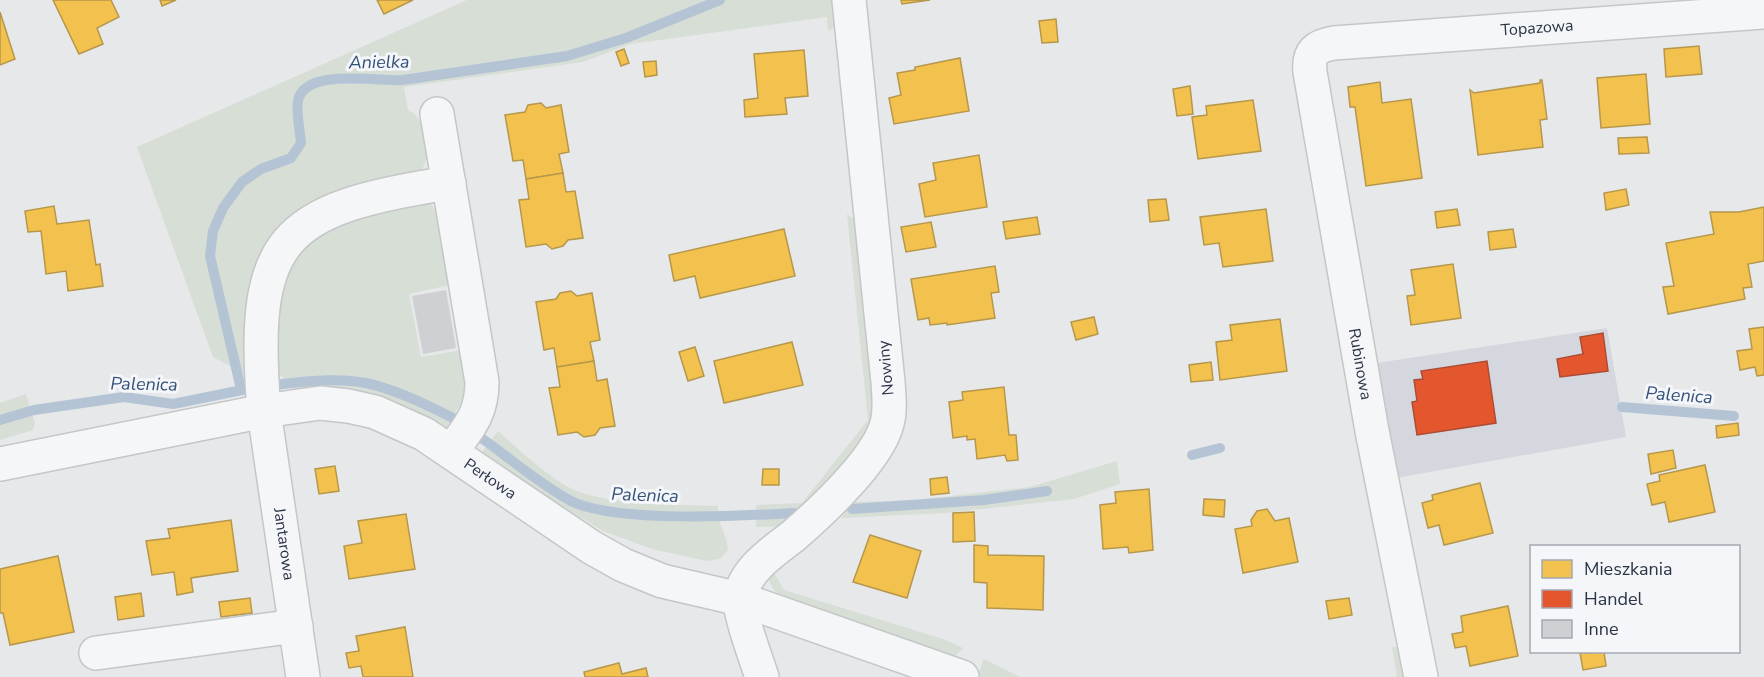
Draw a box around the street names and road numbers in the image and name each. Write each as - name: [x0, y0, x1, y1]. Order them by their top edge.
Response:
- street label: Topazowa: [1500, 14, 1574, 42]
- street label: Rubinowa: [1343, 326, 1377, 402]
- street label: Nowiny: [873, 339, 899, 396]
- street label: Perłowa: [459, 453, 521, 505]
- street label: Jantarowa: [268, 505, 300, 582]

